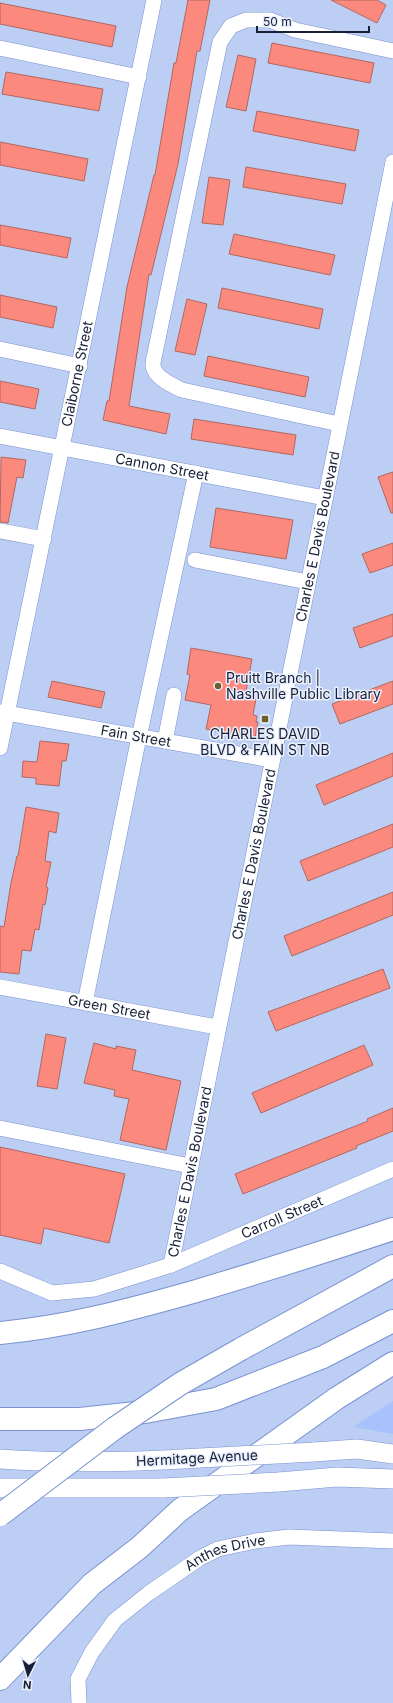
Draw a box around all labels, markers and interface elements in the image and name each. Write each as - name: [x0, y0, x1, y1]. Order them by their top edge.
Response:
- scale bar: [257, 8, 369, 34]
- text: 50 m: [263, 14, 292, 29]
- street label: Claiborne Street: [57, 319, 96, 428]
- street label: Cannon Street: [114, 449, 211, 484]
- street label: Charles E Davis Boulevard: [292, 450, 343, 623]
- place label: Pruitt Branch | Nashville Public Library: [226, 669, 381, 702]
- marker: Pruitt Branch | Nashville Public Library: [213, 681, 223, 691]
- marker: CHARLES DAVID BLVD & FAIN ST NB: [260, 714, 270, 724]
- street label: Fain Street: [100, 721, 173, 750]
- place label: CHARLES DAVID BLVD & FAIN ST NB: [200, 725, 330, 758]
- street label: Charles E Davis Boulevard: [228, 767, 279, 941]
- street label: Green Street: [67, 991, 152, 1023]
- street label: Charles E Davis Boulevard: [164, 1085, 215, 1259]
- street label: Carroll Street: [238, 1191, 325, 1242]
- street label: Hermitage Avenue: [136, 1446, 258, 1469]
- street label: Anthes Drive: [181, 1531, 266, 1574]
- north arrow: [8, 1655, 48, 1695]
- text: N: [22, 1678, 32, 1692]

